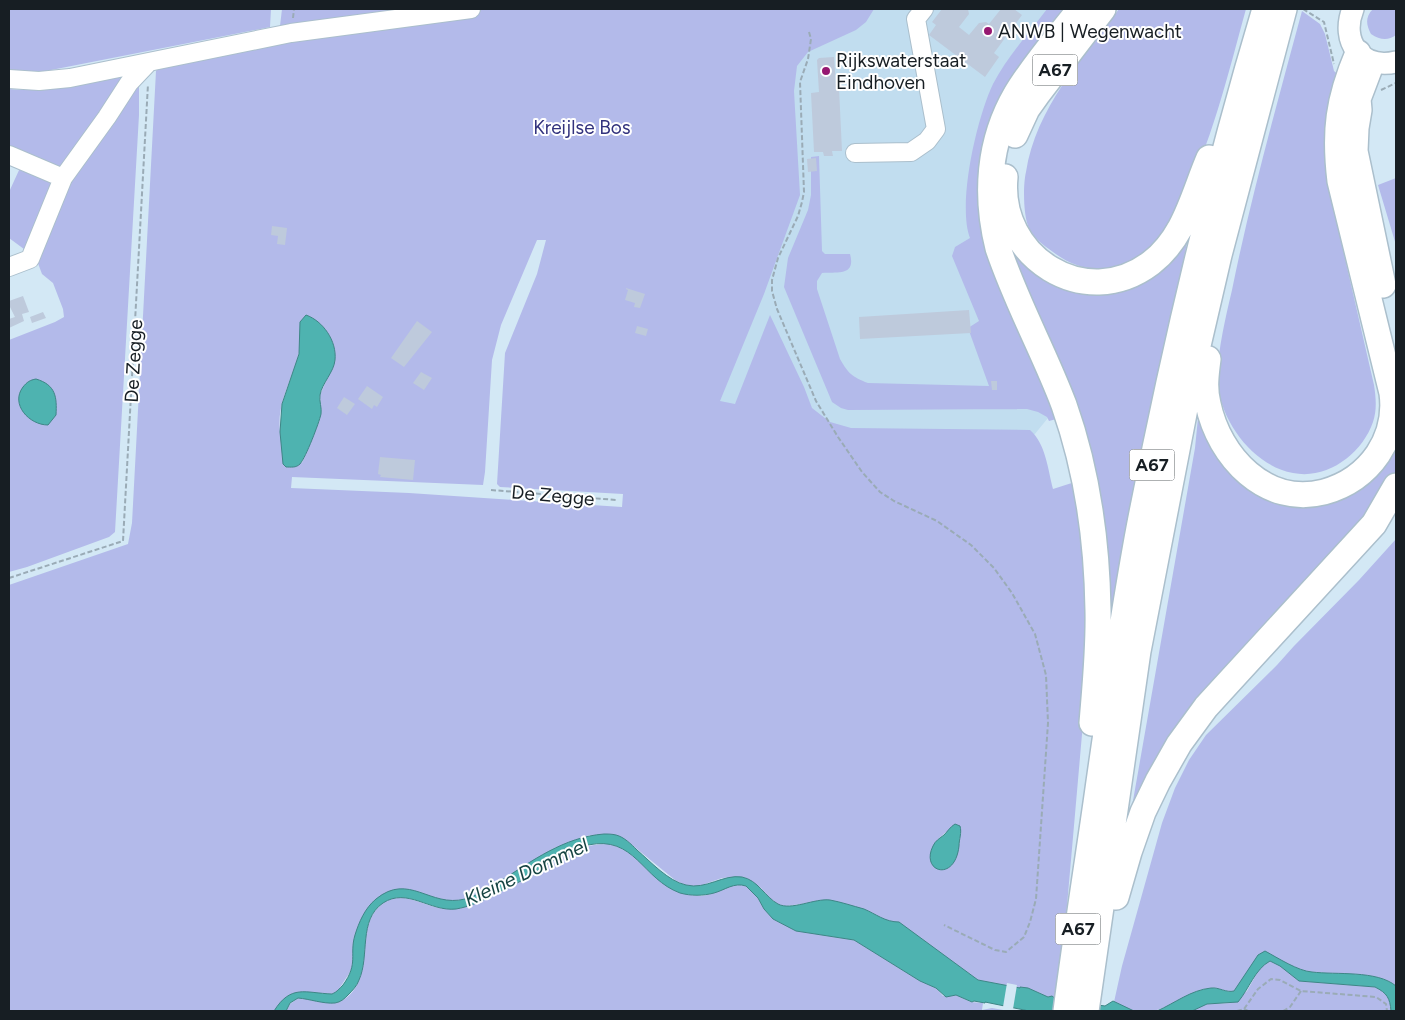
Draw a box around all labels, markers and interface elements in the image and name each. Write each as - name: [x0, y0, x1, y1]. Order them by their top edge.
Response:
- place label: ANWB | Wegenwacht: [998, 20, 1182, 43]
- marker: ANWB | Wegenwacht: [982, 25, 994, 37]
- place label: Rijkswaterstaat Eindhoven: [836, 49, 966, 94]
- road number: A67: [1032, 54, 1078, 86]
- marker: Rijkswaterstaat Eindhoven: [820, 65, 832, 77]
- park label: Kreijlse Bos: [533, 116, 631, 139]
- street label: De Zegge: [120, 319, 147, 403]
- road number: A67: [1130, 450, 1174, 480]
- street label: De Zegge: [510, 480, 595, 511]
- water label: Kleine Dommel: [460, 833, 592, 911]
- road number: A67: [1056, 914, 1100, 944]

